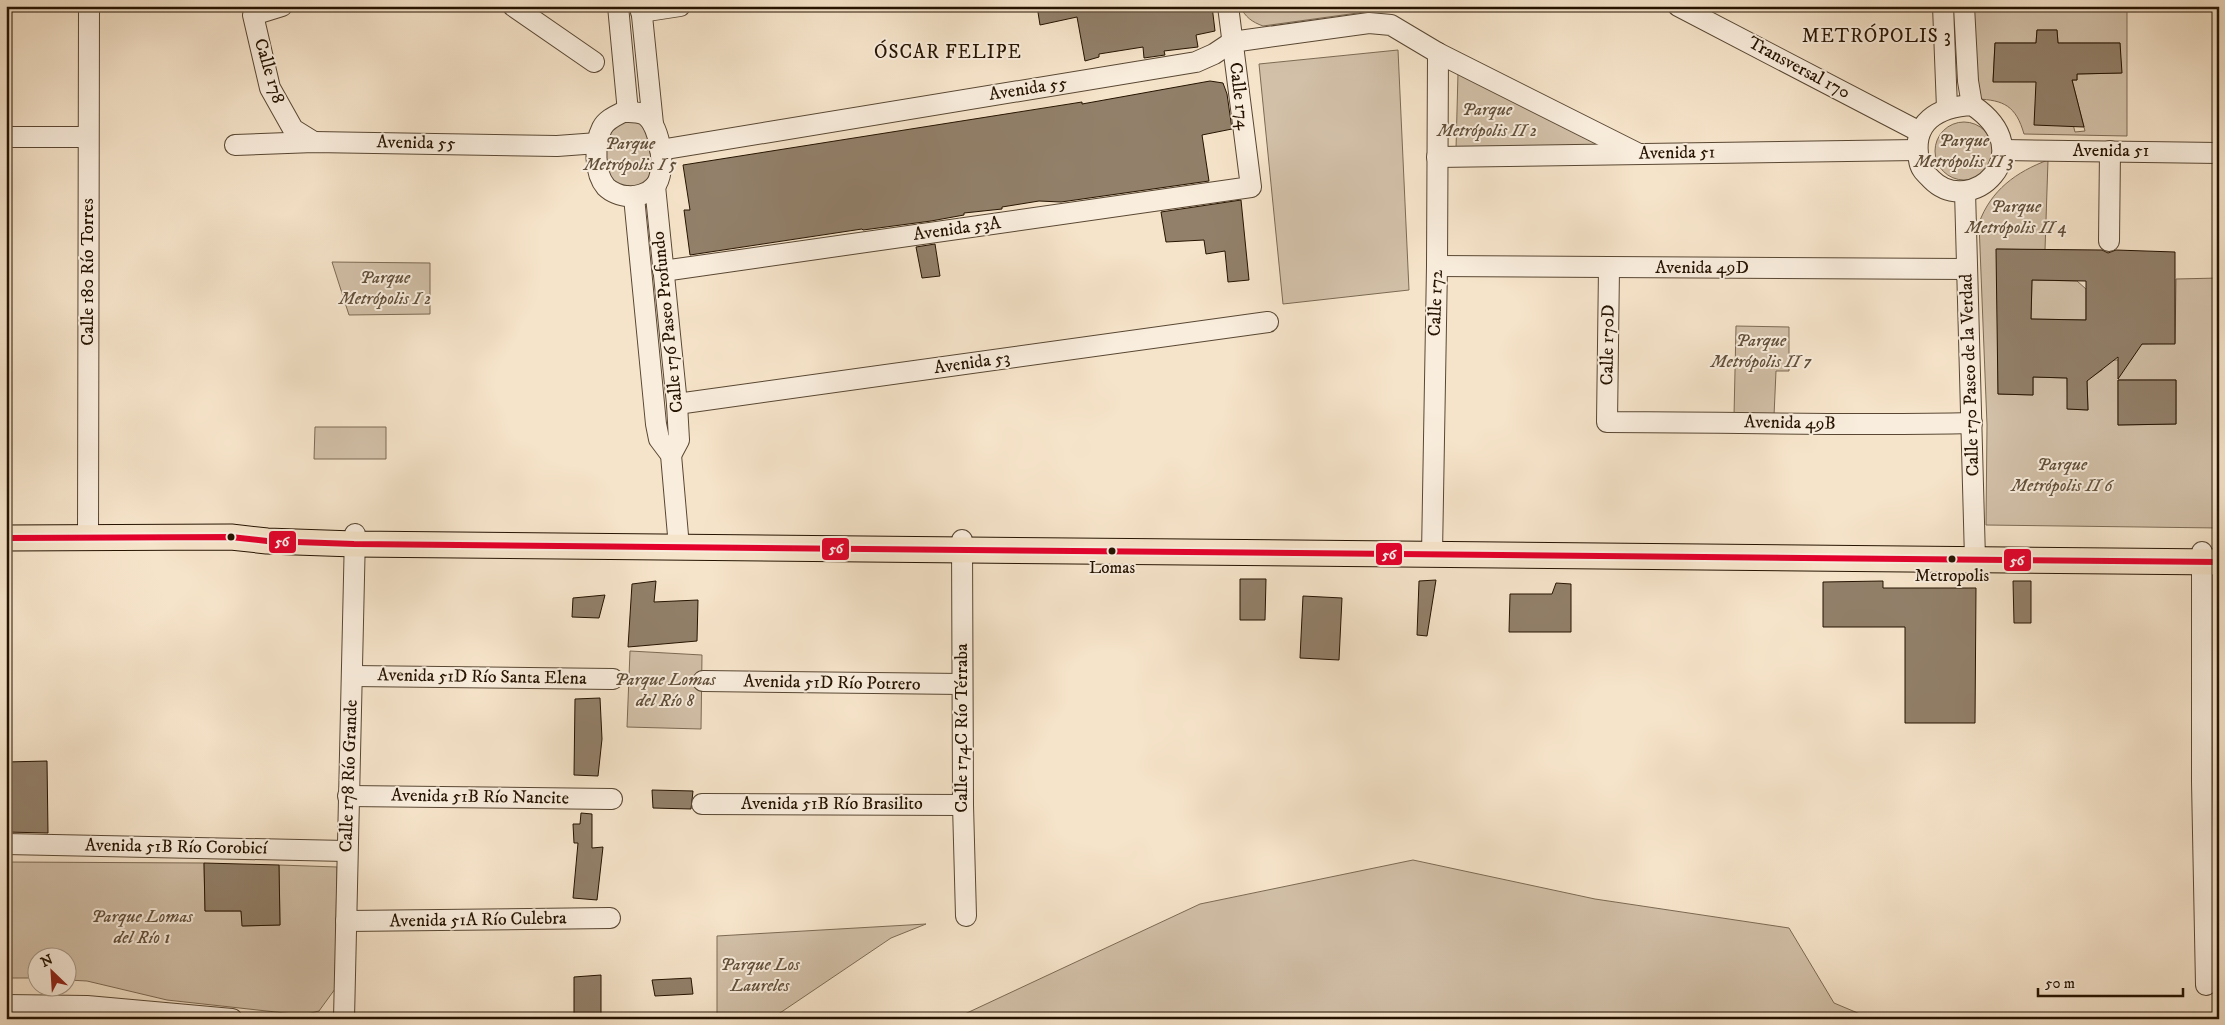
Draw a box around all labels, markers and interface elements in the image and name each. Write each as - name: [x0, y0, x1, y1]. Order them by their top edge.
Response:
- district label: METRÓPOLIS 3: [1802, 23, 1952, 48]
- street label: Transversal 170: [1744, 32, 1854, 104]
- street label: Calle 178: [249, 36, 289, 106]
- district label: ÓSCAR FELIPE: [874, 39, 1022, 64]
- street label: Calle 174: [1224, 61, 1254, 132]
- street label: Avenida 55: [987, 72, 1069, 106]
- park label: Parque Metrópolis II 2: [1435, 99, 1537, 142]
- park label: Parque Metrópolis II 3: [1912, 130, 2014, 173]
- street label: Avenida 55: [376, 131, 456, 155]
- park label: Parque Metrópolis I 5: [582, 133, 677, 176]
- street label: Avenida 51: [2073, 140, 2149, 162]
- street label: Avenida 51: [1639, 141, 1715, 165]
- park label: Parque Metrópolis II 4: [1963, 196, 2067, 239]
- street label: Calle 180 Río Torres: [77, 198, 99, 346]
- street label: Avenida 53A: [912, 212, 1003, 246]
- street label: Calle 176 Paseo Profundo: [647, 230, 688, 414]
- street label: Avenida 49D: [1655, 257, 1749, 279]
- park label: Parque Metrópolis I 2: [337, 267, 431, 310]
- street label: Calle 172: [1424, 269, 1448, 337]
- street label: Calle 170 Paseo de la Verdad: [1955, 273, 1985, 477]
- street label: Calle 170D: [1596, 304, 1620, 386]
- park label: Parque Metrópolis II 7: [1709, 330, 1812, 373]
- street label: Avenida 53: [933, 347, 1011, 379]
- street label: Avenida 49B: [1744, 411, 1836, 435]
- park label: Parque Metrópolis II 6: [2009, 454, 2114, 497]
- line badge: 56: [268, 530, 297, 554]
- unlabelled marker: [226, 532, 236, 542]
- text: 56: [274, 533, 290, 551]
- line badge: 56: [821, 537, 850, 561]
- text: 56: [828, 540, 844, 558]
- line badge: 56: [1375, 542, 1403, 566]
- marker: Lomas: [1107, 546, 1117, 556]
- text: 56: [1381, 546, 1397, 564]
- line badge: 56: [2003, 548, 2032, 572]
- text: 56: [2009, 552, 2025, 570]
- marker: Metropolis: [1947, 554, 1957, 564]
- place label: Lomas: [1089, 557, 1135, 579]
- place label: Metropolis: [1915, 565, 1989, 587]
- street label: Calle 174C Río Térraba: [951, 643, 973, 813]
- street label: Avenida 51D Río Santa Elena: [377, 664, 587, 690]
- park label: Parque Lomas del Río 8: [614, 669, 716, 712]
- street label: Avenida 51D Río Potrero: [743, 670, 921, 696]
- street label: Calle 178 Río Grande: [335, 699, 363, 853]
- street label: Avenida 51B Río Nancite: [391, 784, 569, 810]
- street label: Avenida 51B Río Brasilito: [741, 793, 923, 815]
- street label: Avenida 51B Río Corobicí: [85, 834, 269, 860]
- park label: Parque Lomas del Río 1: [91, 906, 193, 949]
- street label: Avenida 51A Río Culebra: [389, 907, 567, 933]
- north arrow: [28, 948, 78, 998]
- text: N: [38, 950, 56, 972]
- park label: Parque Los Laureles: [720, 954, 800, 997]
- scale bar: [2038, 965, 2182, 997]
- text: 50 m: [2045, 974, 2075, 993]

